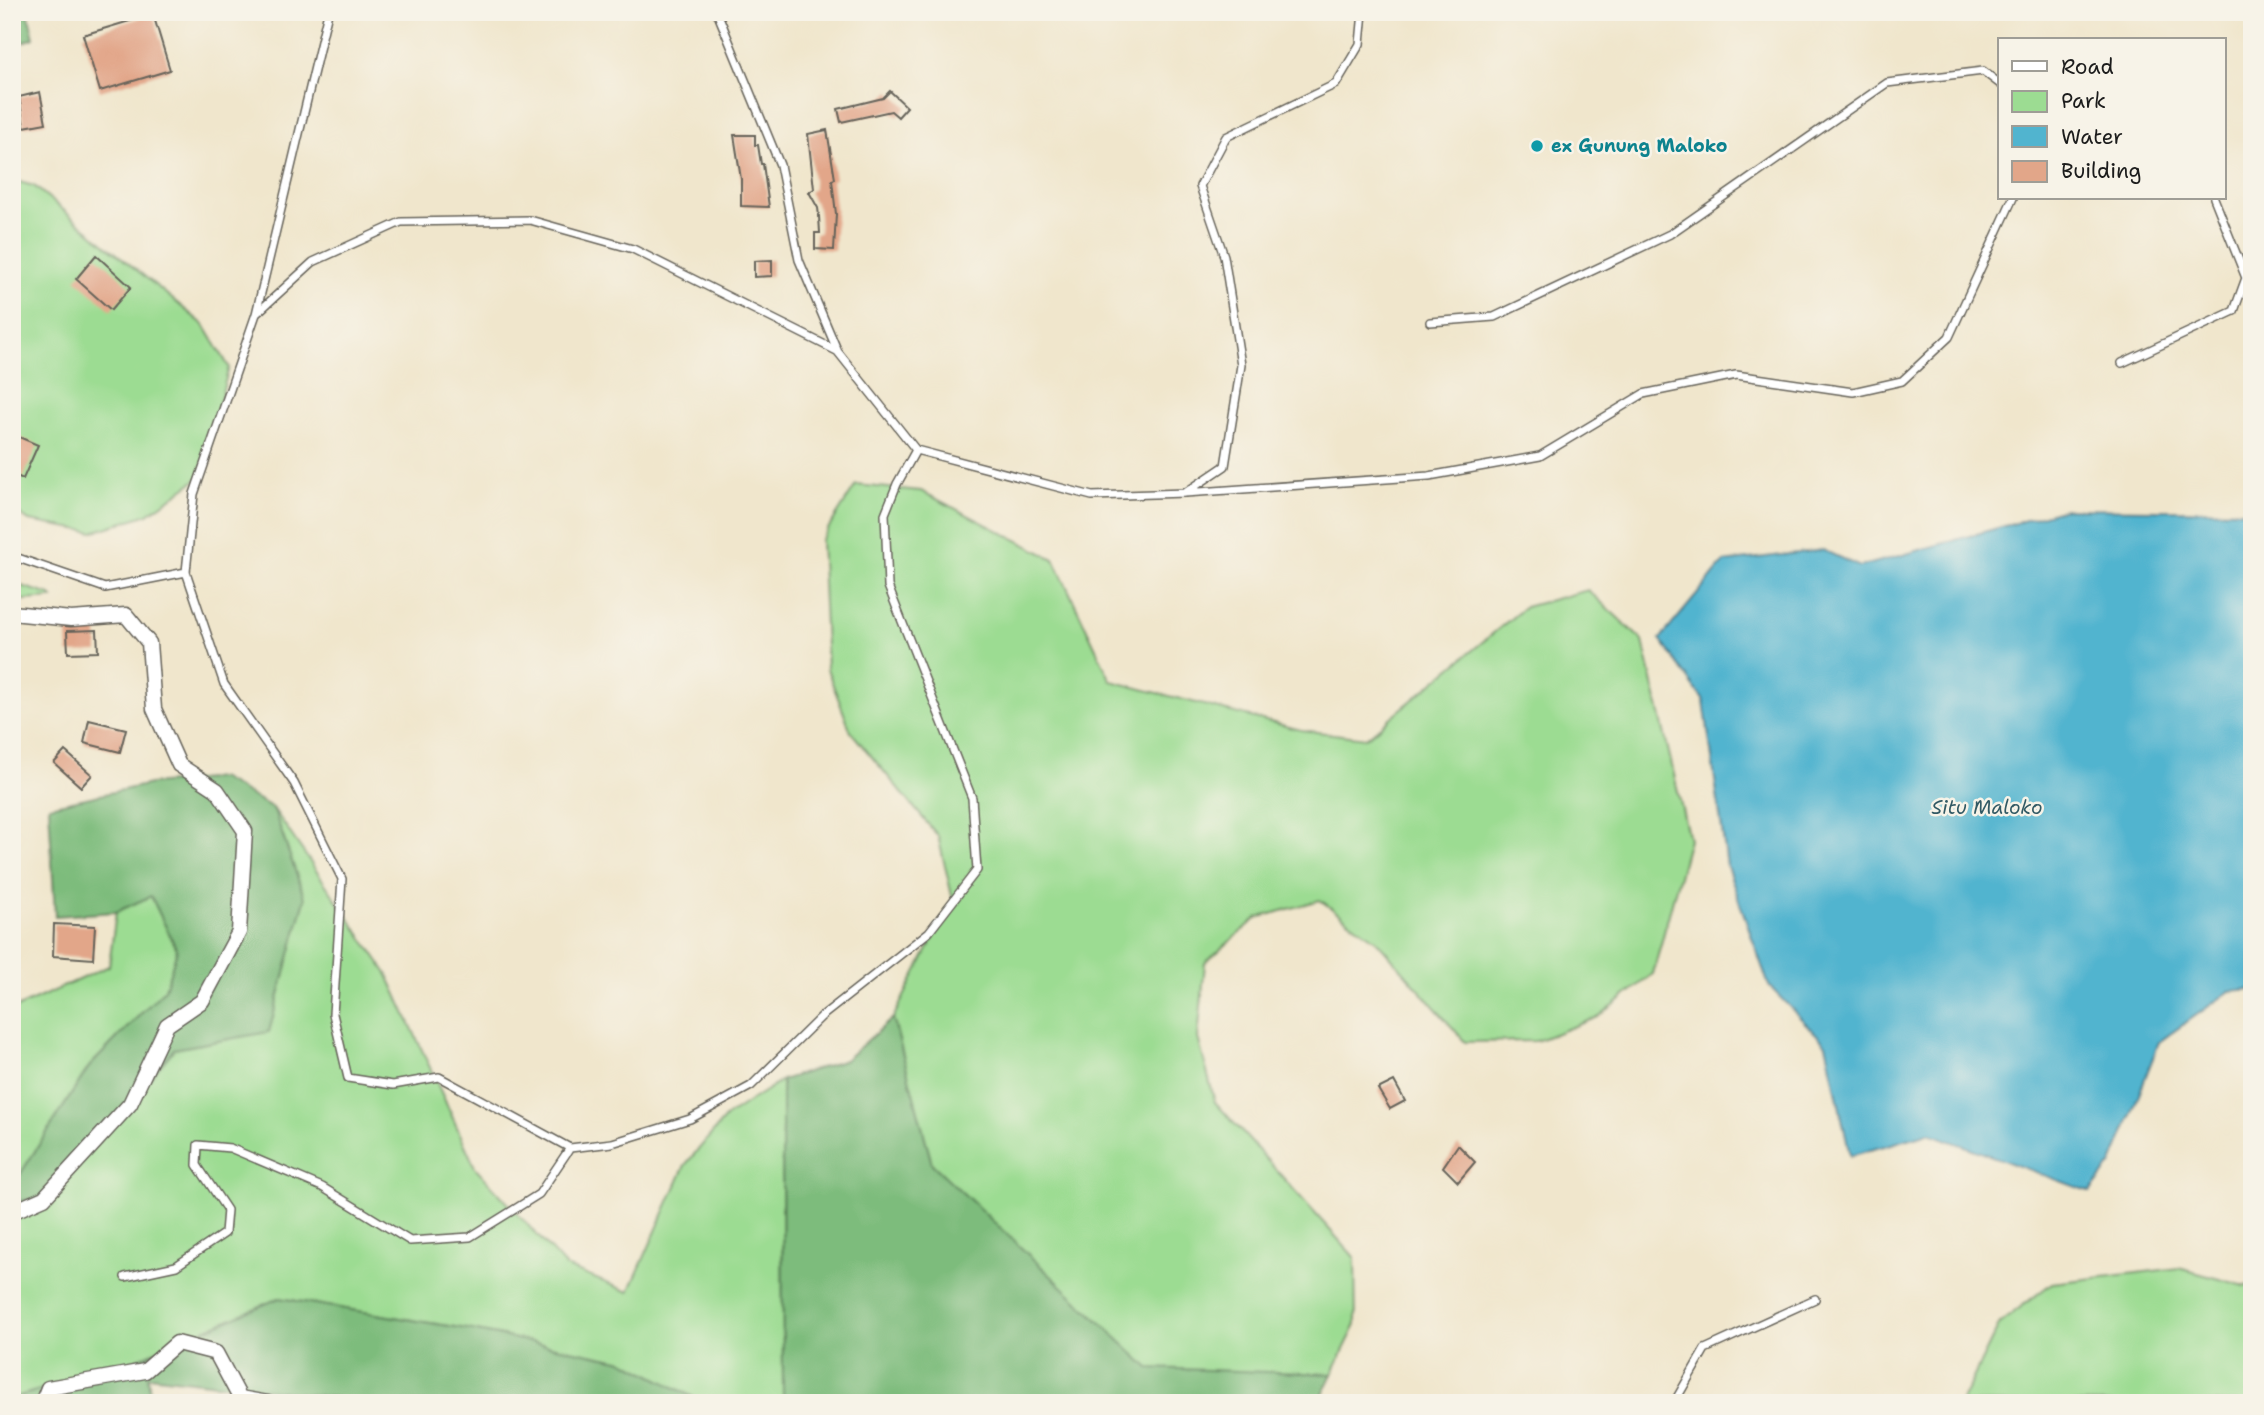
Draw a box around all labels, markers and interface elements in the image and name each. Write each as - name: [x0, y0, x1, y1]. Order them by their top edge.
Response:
- legend: [1998, 38, 2226, 200]
- text: Road: [2061, 53, 2114, 81]
- text: Park: [2061, 87, 2106, 115]
- text: Water: [2061, 123, 2123, 151]
- place label: ex Gunung Maloko: [1551, 134, 1728, 158]
- marker: ex Gunung Maloko: [1529, 138, 1545, 154]
- text: Building: [2061, 157, 2141, 185]
- water label: Situ Maloko: [1931, 795, 2043, 820]

